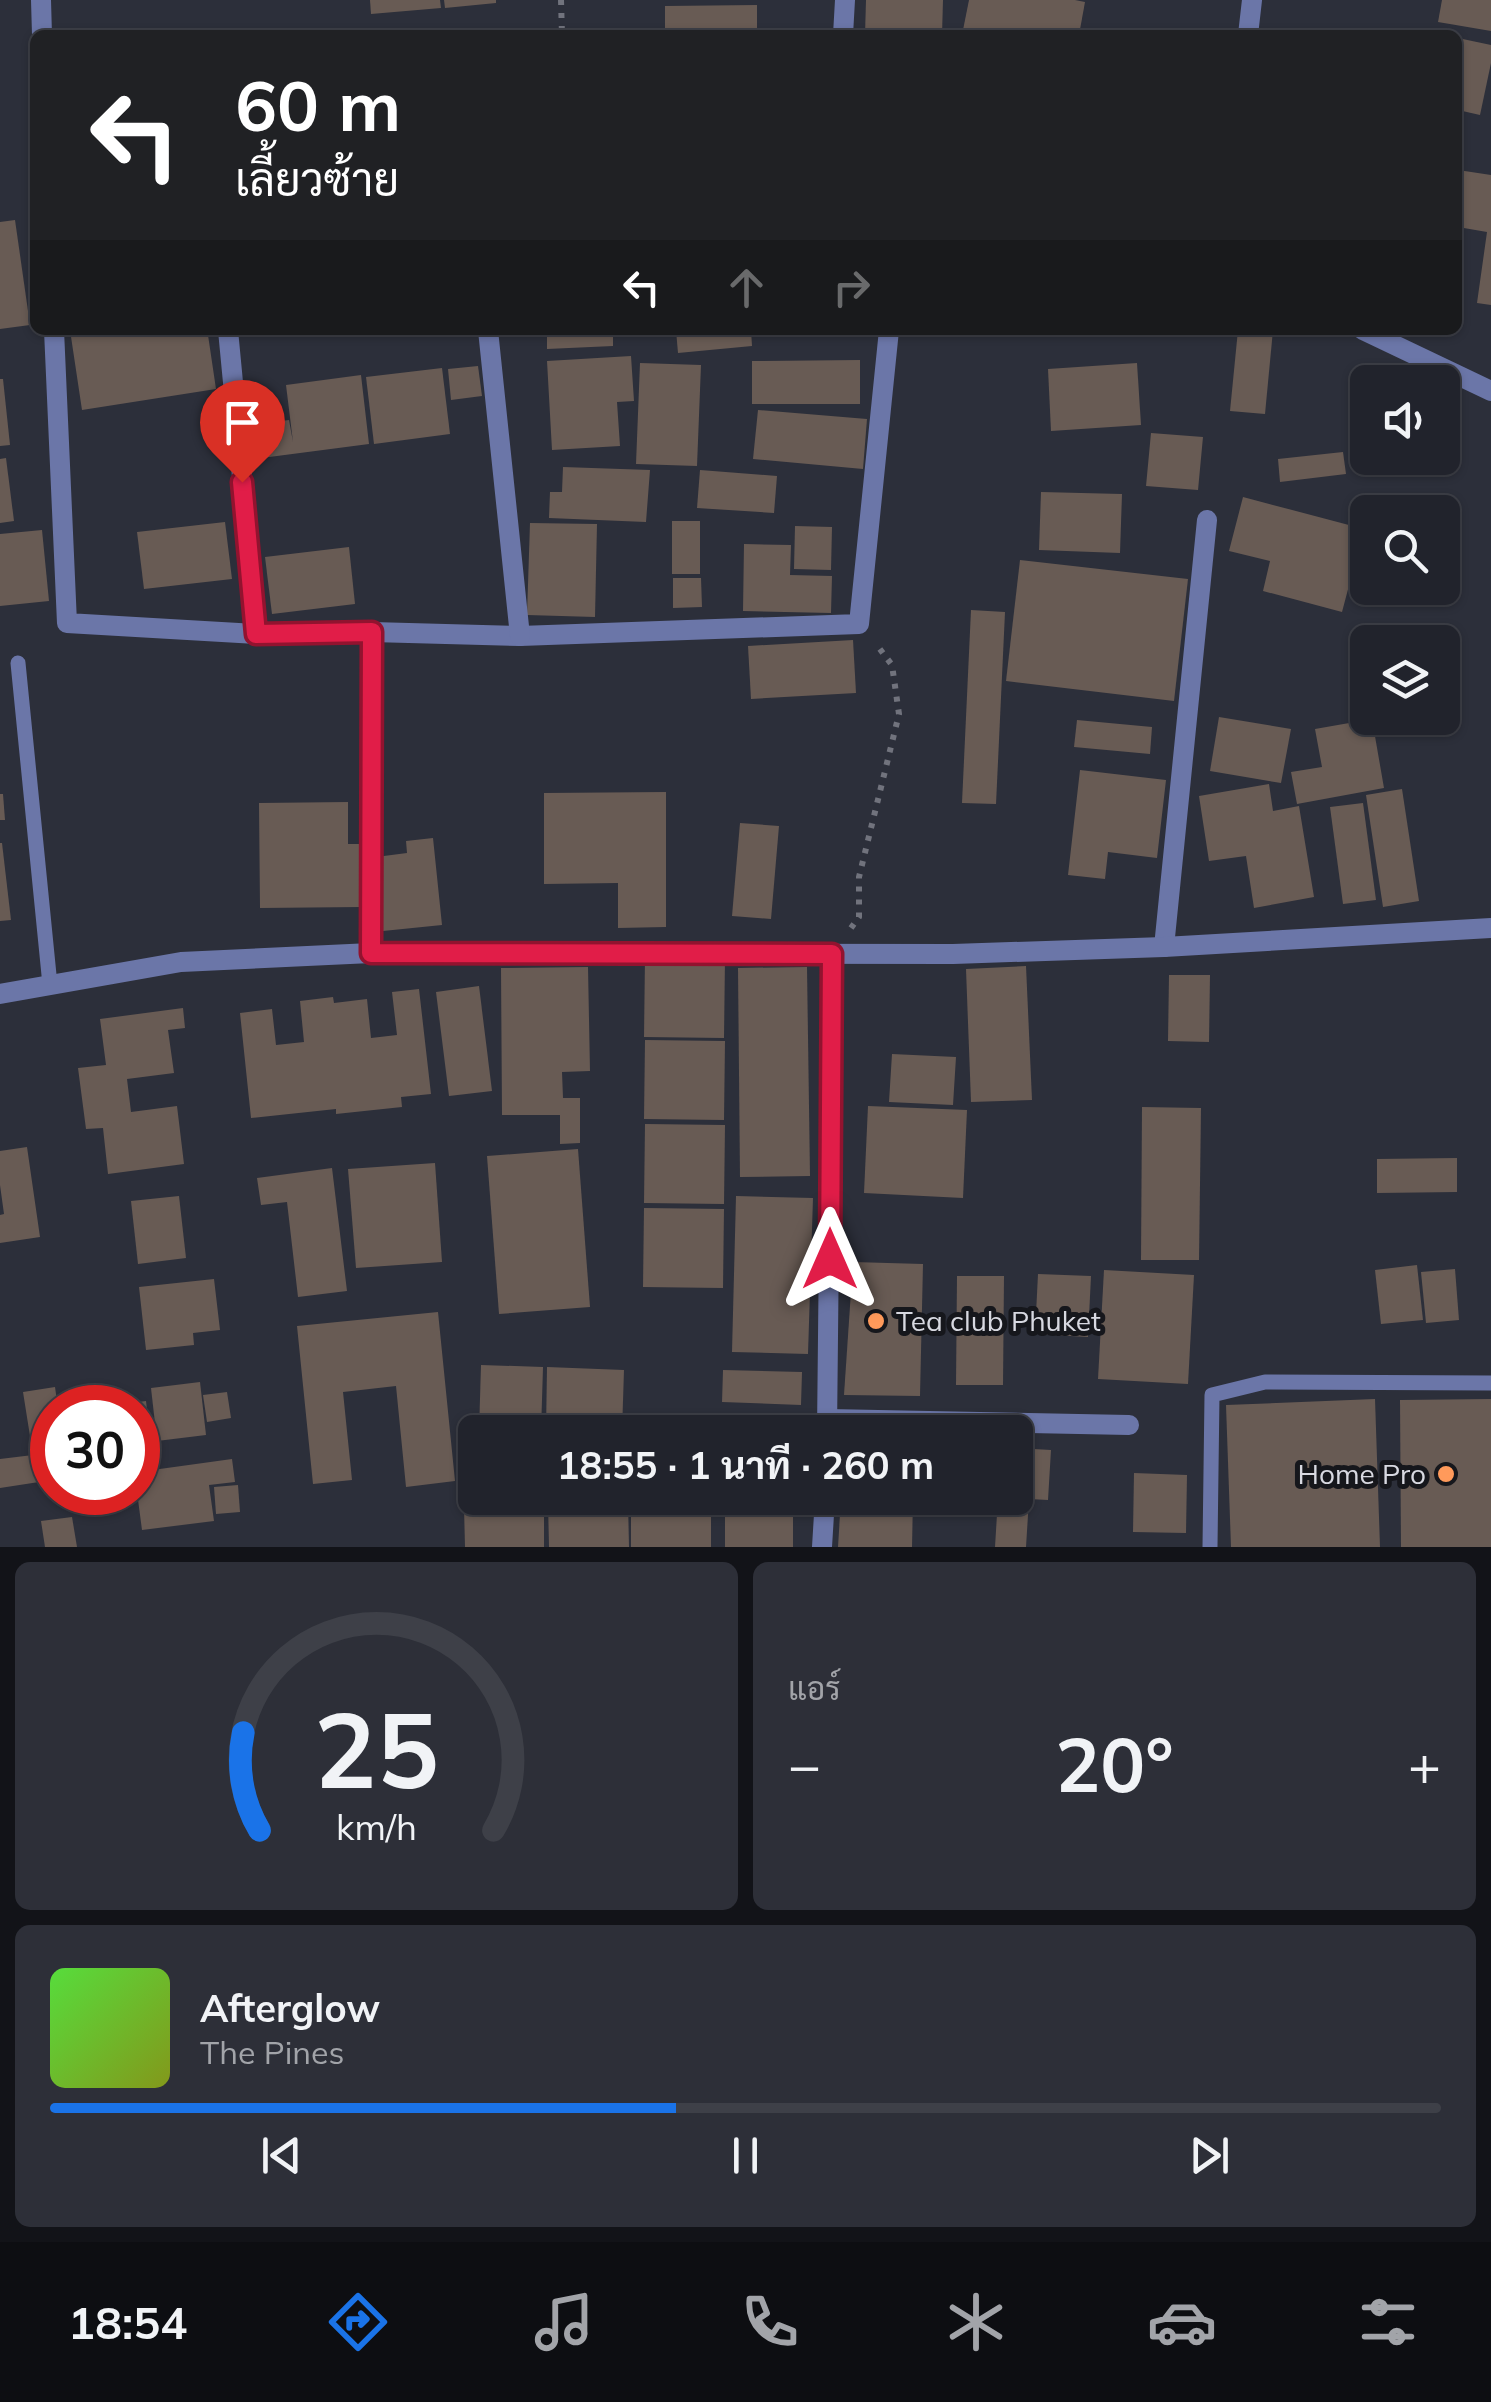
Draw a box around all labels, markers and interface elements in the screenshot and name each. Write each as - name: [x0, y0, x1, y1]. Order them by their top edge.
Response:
- text: 60 m: [235, 61, 401, 149]
- icon: left: [70, 70, 200, 200]
- text: เลี้ยวซ้าย: [235, 151, 399, 207]
- icon: left: [614, 260, 669, 315]
- icon: ahead: [719, 260, 774, 315]
- icon: right: [824, 260, 879, 315]
- map controls: [1350, 365, 1460, 735]
- button: sound: [1350, 365, 1460, 475]
- pin: [200, 380, 285, 483]
- icon: arrive: [215, 395, 270, 450]
- button: search: [1350, 495, 1460, 605]
- button: layers: [1350, 625, 1460, 735]
- position arrow: [778, 1207, 882, 1311]
- place label: Tea club Phuket: [896, 1303, 1101, 1338]
- marker: Tea club Phuket: [865, 1310, 887, 1332]
- speed limit sign: 30: [30, 1385, 160, 1515]
- text: 18:55 · 1 นาที · 260 m: [557, 1441, 934, 1489]
- place label: Home Pro: [1298, 1456, 1426, 1491]
- marker: Home Pro: [1435, 1463, 1457, 1485]
- text: แอร์: [788, 1668, 841, 1708]
- text: 25: [314, 1683, 439, 1814]
- text: 20°: [1055, 1717, 1174, 1811]
- text: −: [788, 1730, 821, 1799]
- text: +: [1408, 1730, 1441, 1799]
- text: km/h: [336, 1804, 417, 1849]
- text: Afterglow: [200, 1984, 380, 2032]
- text: The Pines: [200, 2032, 344, 2072]
- icon: previous: [254, 2128, 309, 2183]
- icon: pause: [718, 2128, 773, 2183]
- icon: next: [1182, 2128, 1237, 2183]
- icon: directions: [323, 2287, 393, 2357]
- icon: music: [529, 2287, 599, 2357]
- icon: phone: [735, 2287, 805, 2357]
- icon: climate: [941, 2287, 1011, 2357]
- icon: car: [1147, 2287, 1217, 2357]
- icon: filters: [1353, 2287, 1423, 2357]
- text: 18:54: [68, 2294, 187, 2350]

